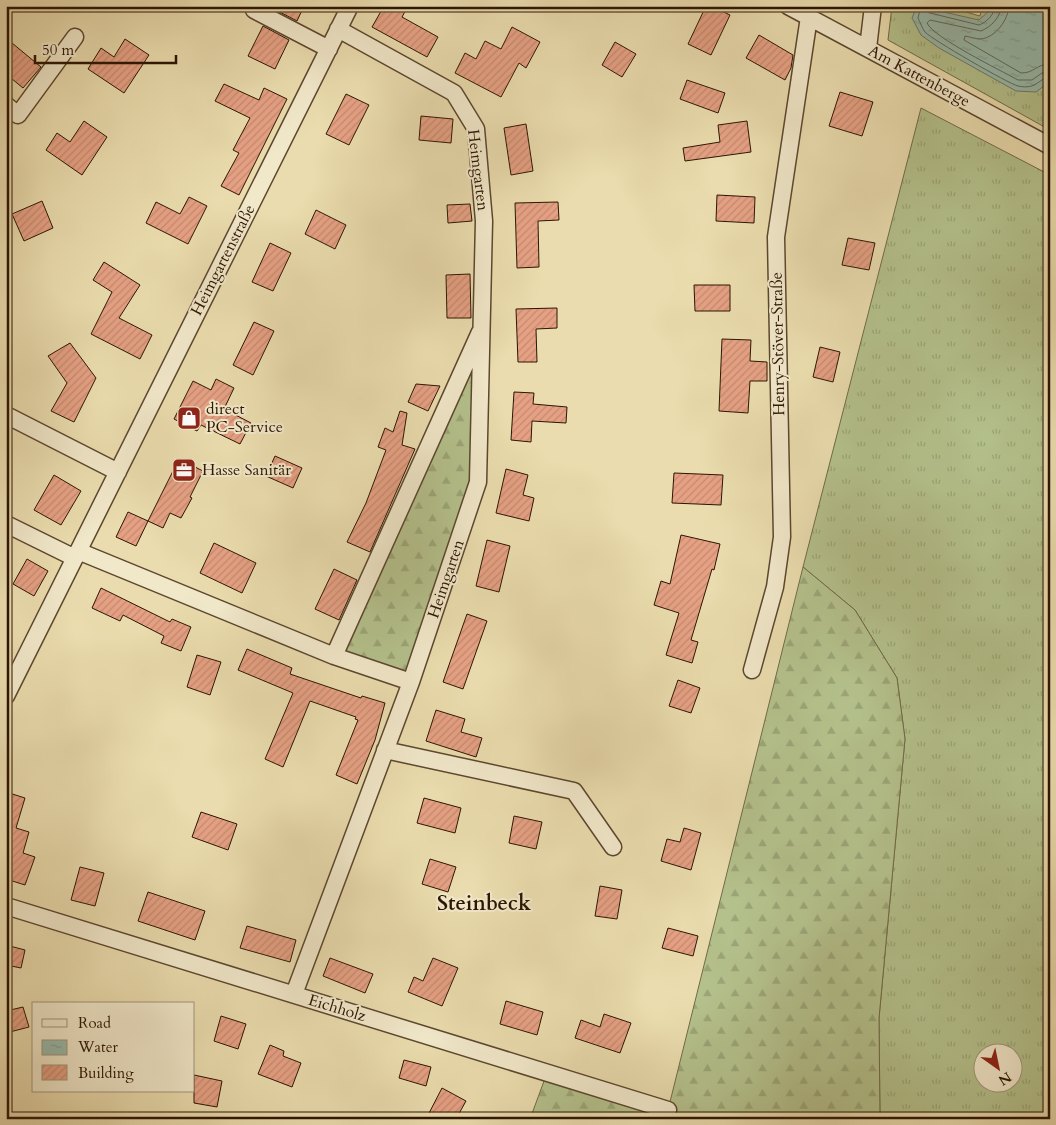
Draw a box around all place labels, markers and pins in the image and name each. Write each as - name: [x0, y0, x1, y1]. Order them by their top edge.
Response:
- place label: direct PC-Service: [206, 398, 283, 438]
- shop icon: direct PC-Service: [176, 405, 202, 431]
- office icon: Hasse Sanitär: [171, 457, 197, 483]
- place label: Hasse Sanitär: [202, 459, 291, 481]

